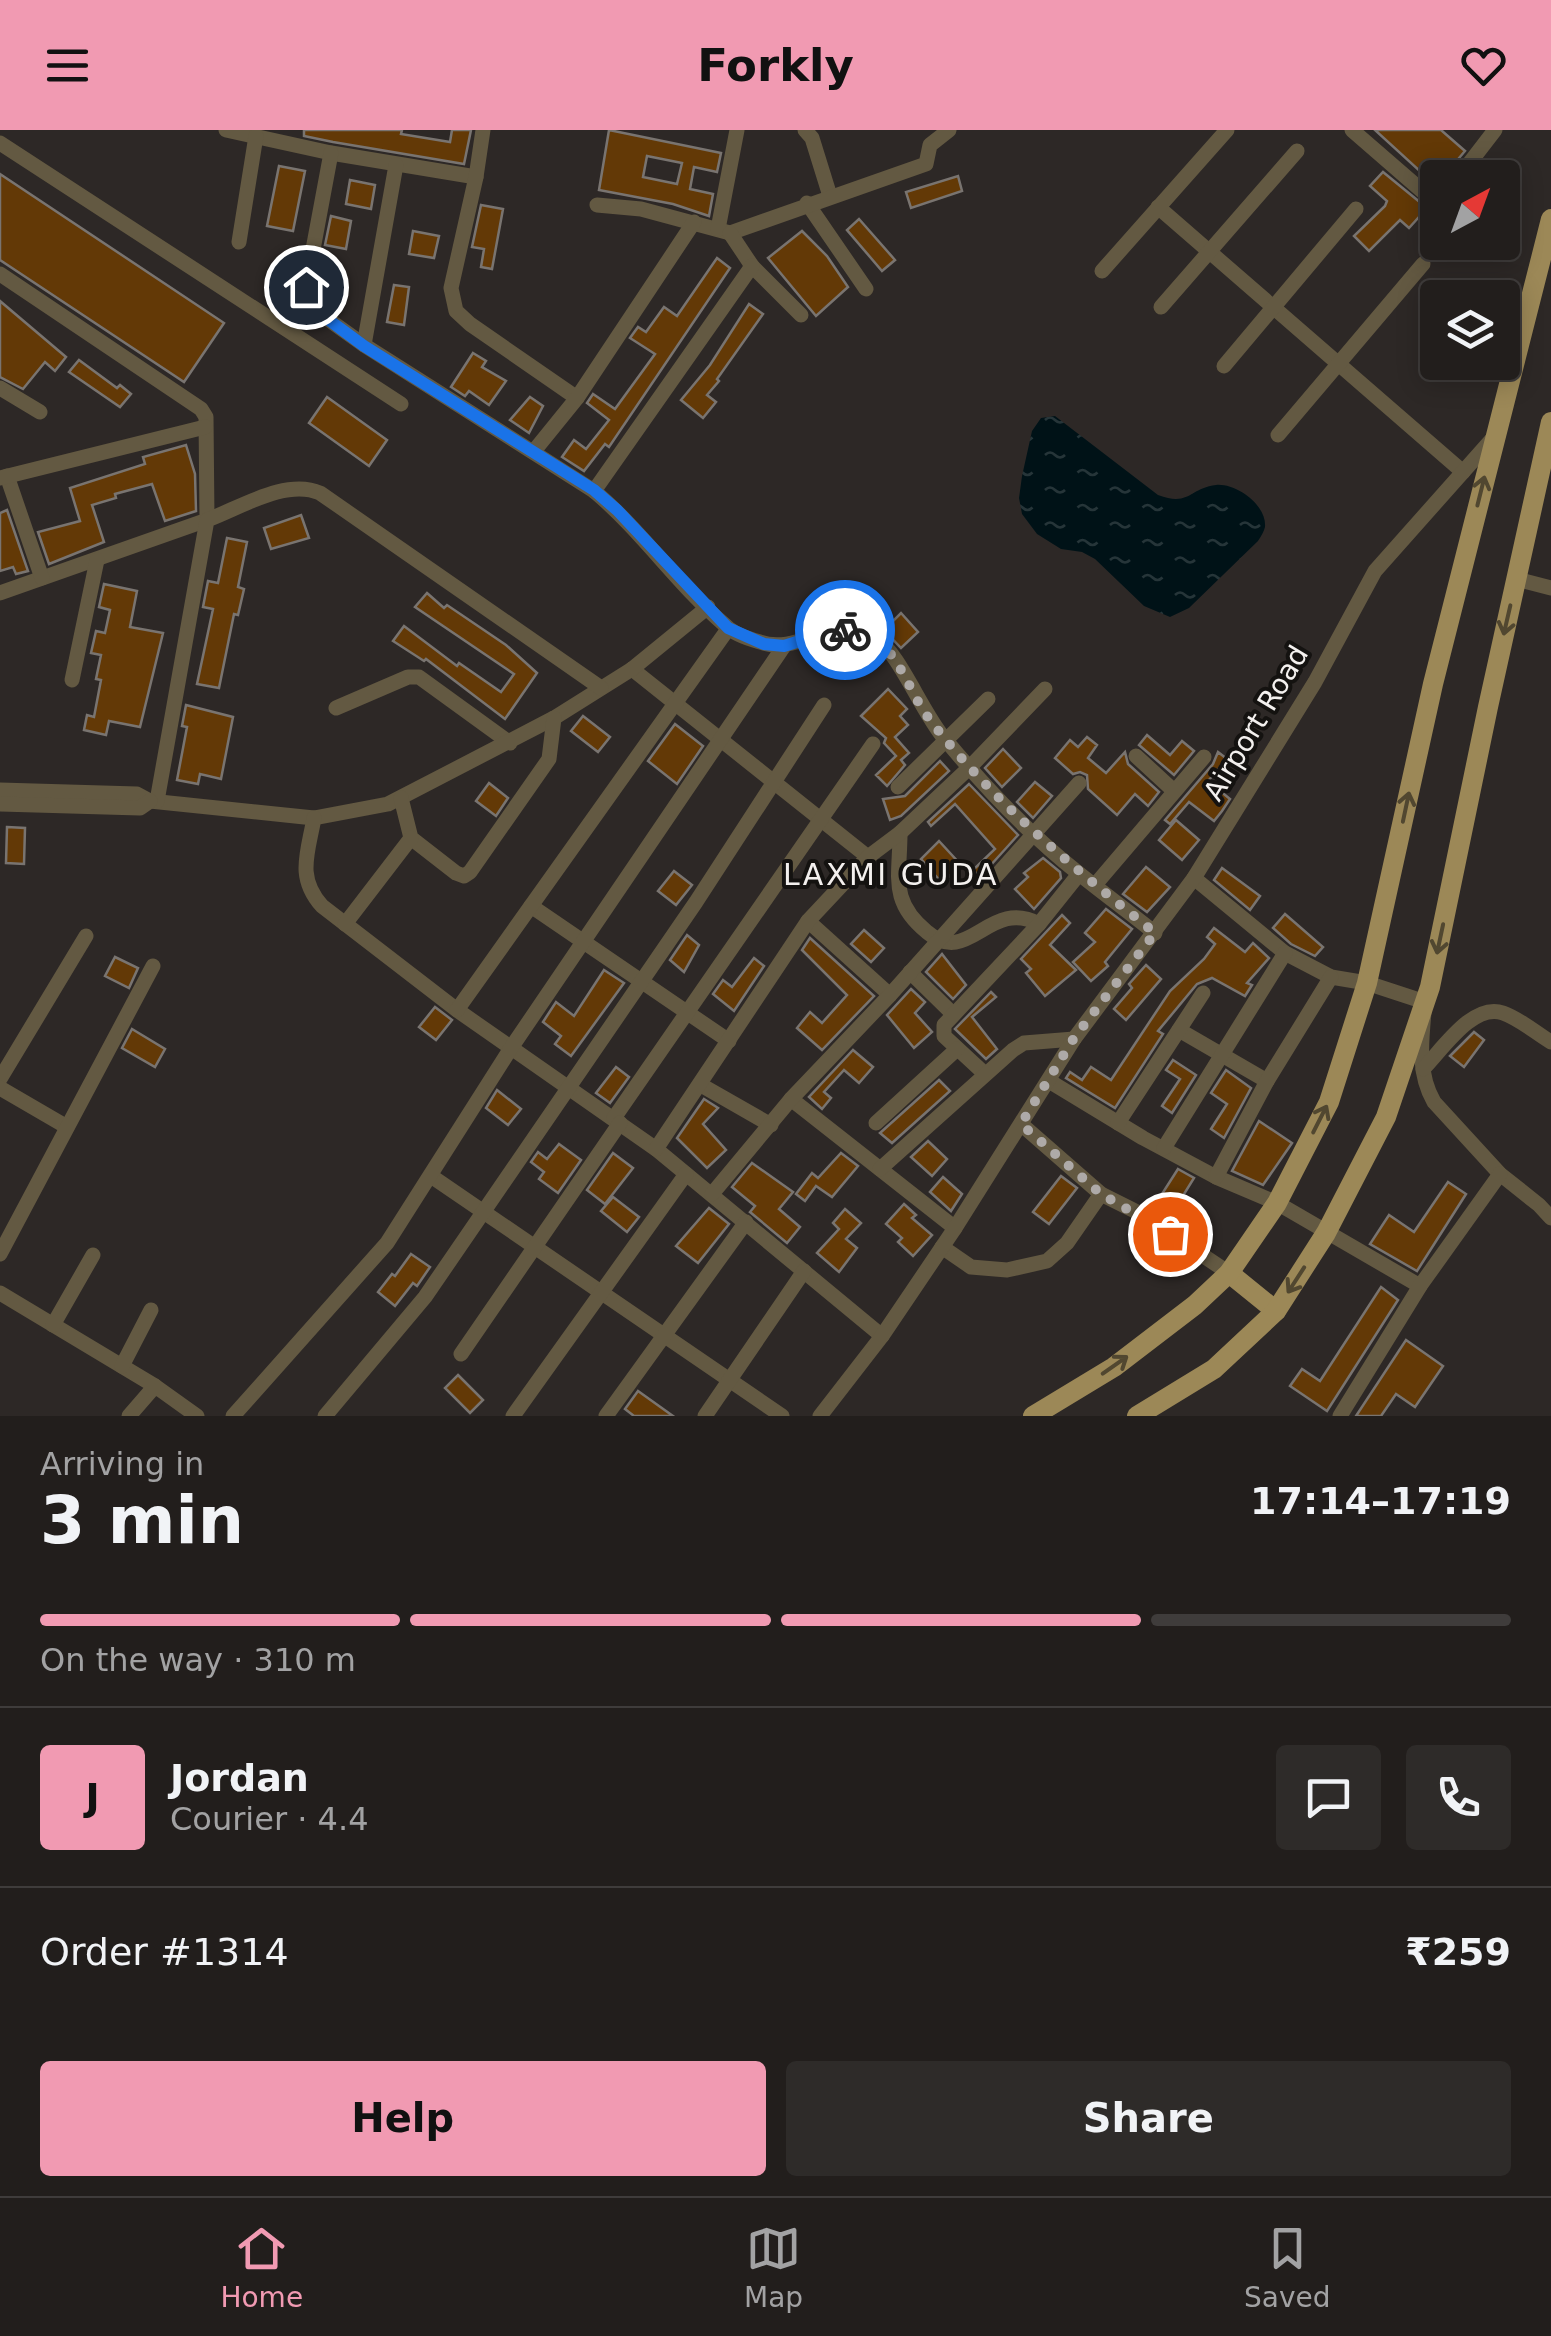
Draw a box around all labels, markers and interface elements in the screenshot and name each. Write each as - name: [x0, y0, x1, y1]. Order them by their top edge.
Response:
- icon: menu: [40, 38, 95, 93]
- icon: heart: [1456, 38, 1511, 93]
- text: Forkly: [697, 39, 854, 92]
- north arrow: [1420, 160, 1520, 260]
- map controls: [1420, 160, 1520, 380]
- pin: [264, 245, 349, 330]
- icon: home: [279, 260, 334, 315]
- button: layers: [1420, 280, 1520, 380]
- one-way arrow: [1473, 475, 1491, 507]
- courier: [795, 580, 895, 680]
- icon: bike: [818, 603, 873, 658]
- one-way arrow: [1497, 603, 1515, 635]
- street label: Airport Road: [1197, 639, 1315, 807]
- one-way arrow: [1398, 792, 1416, 824]
- district label: LAXMI GUDA: [783, 857, 999, 892]
- one-way arrow: [1430, 922, 1449, 954]
- one-way arrow: [1311, 1105, 1330, 1135]
- pin: [1128, 1192, 1213, 1277]
- icon: bag: [1143, 1207, 1198, 1262]
- one-way arrow: [1285, 1265, 1306, 1293]
- one-way arrow: [1101, 1355, 1129, 1376]
- text: Arriving in: [40, 1445, 204, 1483]
- text: 17:14–17:19: [1250, 1479, 1511, 1523]
- text: 3 min: [40, 1483, 244, 1558]
- text: On the way · 310 m: [40, 1641, 356, 1679]
- button: chat: [1276, 1745, 1381, 1850]
- button: phone: [1406, 1745, 1511, 1850]
- text: Jordan: [170, 1756, 309, 1800]
- text: J: [85, 1775, 100, 1819]
- text: Courier · 4.4: [170, 1800, 369, 1838]
- text: Order #1314: [40, 1930, 289, 1974]
- text: ₹259: [1405, 1930, 1511, 1974]
- button: Help: [40, 2061, 766, 2176]
- button: Share: [786, 2061, 1511, 2176]
- tab: Home: [220, 2221, 303, 2314]
- tab: Map: [744, 2221, 803, 2314]
- tab: Saved: [1244, 2221, 1331, 2314]

